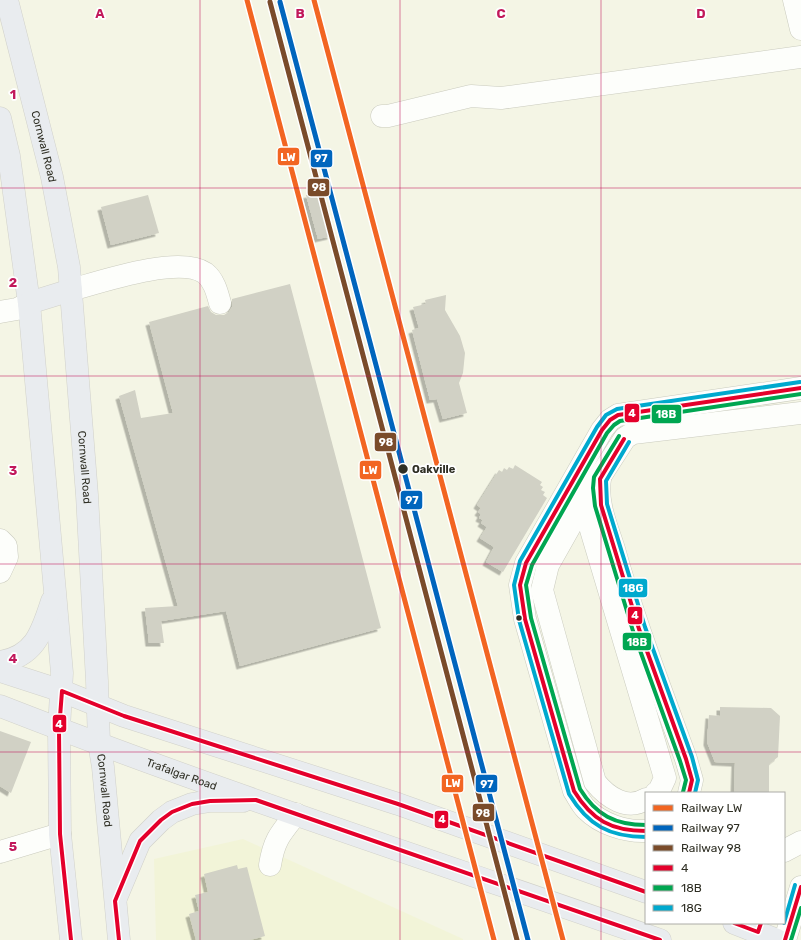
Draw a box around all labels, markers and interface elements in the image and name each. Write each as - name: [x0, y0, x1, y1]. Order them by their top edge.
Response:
- text: A: [95, 6, 105, 21]
- text: B: [295, 6, 305, 21]
- text: C: [496, 6, 506, 21]
- text: D: [696, 6, 706, 21]
- text: 1: [10, 87, 16, 102]
- street label: Cornwall Road: [29, 109, 59, 183]
- line badge: LW: [277, 147, 300, 166]
- line badge: 97: [310, 149, 333, 168]
- text: LW: [280, 151, 296, 164]
- text: 97: [314, 152, 328, 165]
- line badge: 98: [307, 178, 330, 197]
- text: 98: [312, 181, 326, 194]
- text: 2: [9, 275, 17, 290]
- line badge: 4: [624, 403, 640, 423]
- line badge: 18B: [651, 404, 682, 424]
- text: 4: [628, 407, 636, 420]
- text: 18B: [656, 408, 677, 421]
- street label: Cornwall Road: [75, 430, 94, 504]
- line badge: 98: [374, 432, 397, 452]
- text: 98: [379, 436, 393, 449]
- line badge: LW: [359, 460, 382, 480]
- marker: Oakville: [396, 462, 410, 476]
- text: 3: [9, 463, 18, 478]
- place label: Oakville: [412, 463, 456, 476]
- text: LW: [362, 464, 378, 477]
- line badge: 97: [400, 490, 423, 510]
- text: 97: [405, 494, 419, 507]
- line badge: 18G: [618, 578, 648, 598]
- text: 18G: [623, 582, 643, 595]
- line badge: 4: [627, 606, 643, 625]
- text: 4: [631, 609, 639, 622]
- unlabelled marker: [514, 613, 524, 623]
- line badge: 18B: [622, 632, 652, 651]
- text: 18B: [627, 636, 648, 649]
- text: 4: [9, 651, 18, 666]
- line badge: 4: [52, 714, 67, 733]
- text: 4: [55, 718, 63, 731]
- street label: Cornwall Road: [94, 753, 115, 827]
- street label: Trafalgar Road: [145, 755, 219, 793]
- line badge: LW: [441, 774, 464, 793]
- line badge: 97: [475, 774, 498, 793]
- text: LW: [445, 777, 461, 790]
- text: 97: [480, 778, 494, 791]
- legend: [645, 792, 785, 924]
- text: Railway LW: [681, 801, 743, 815]
- line badge: 98: [472, 803, 495, 822]
- text: 98: [476, 807, 490, 820]
- line badge: 4: [434, 810, 449, 829]
- text: 4: [438, 813, 446, 826]
- text: Railway 97: [681, 821, 740, 835]
- text: 5: [9, 839, 17, 854]
- text: Railway 98: [681, 841, 741, 855]
- text: 4: [681, 861, 689, 875]
- text: 18B: [681, 881, 702, 895]
- text: 18G: [681, 901, 702, 915]

